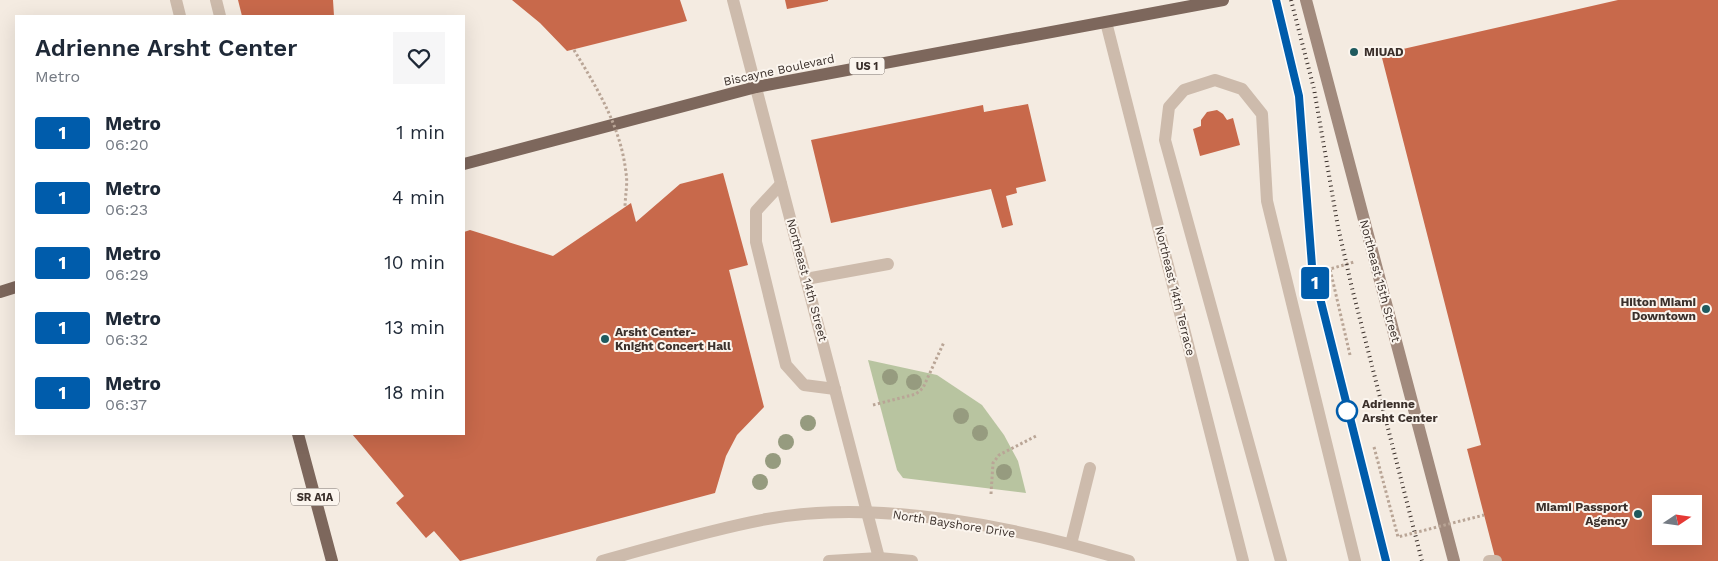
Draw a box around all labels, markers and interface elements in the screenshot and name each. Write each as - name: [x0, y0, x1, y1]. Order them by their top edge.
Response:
- button: heart: [393, 32, 445, 84]
- text: Adrienne Arsht Center: [35, 34, 297, 62]
- place label: MIUAD: [1364, 45, 1404, 59]
- marker: MIUAD: [1348, 46, 1360, 58]
- street label: Biscayne Boulevard: [722, 51, 836, 89]
- road number: US 1: [850, 58, 884, 74]
- text: Metro: [35, 67, 80, 86]
- text: Metro: [105, 112, 161, 135]
- text: 1 min: [396, 121, 445, 144]
- text: 1: [59, 122, 66, 143]
- text: 06:20: [105, 135, 149, 154]
- text: Metro: [105, 177, 161, 200]
- text: 4 min: [392, 186, 445, 209]
- text: 1: [59, 187, 66, 208]
- text: 06:23: [105, 200, 148, 219]
- street label: Northeast 14th Street: [784, 217, 830, 343]
- street label: Northeast 15th Street: [1357, 218, 1403, 344]
- street label: Northeast 14th Terrace: [1152, 225, 1198, 357]
- text: Metro: [105, 242, 161, 265]
- text: 10 min: [384, 251, 445, 274]
- text: 1: [59, 252, 66, 273]
- text: 06:29: [105, 265, 149, 284]
- line badge: 1: [1299, 267, 1331, 299]
- text: 1: [1311, 272, 1319, 293]
- place label: Hilton Miami Downtown: [1620, 295, 1696, 323]
- marker: Hilton Miami Downtown: [1700, 303, 1712, 315]
- text: Metro: [105, 307, 161, 330]
- text: 13 min: [385, 316, 445, 339]
- text: 1: [59, 317, 66, 338]
- place label: Arsht Center- Knight Concert Hall: [615, 325, 731, 353]
- text: 06:32: [105, 330, 148, 349]
- marker: Arsht Center- Knight Concert Hall: [599, 333, 611, 345]
- text: Metro: [105, 372, 161, 395]
- text: 18 min: [384, 381, 445, 404]
- text: 1: [59, 382, 66, 403]
- text: 06:37: [105, 395, 147, 414]
- place label: Adrienne Arsht Center: [1362, 397, 1438, 425]
- marker: Adrienne Arsht Center: [1336, 400, 1358, 422]
- road number: SR A1A: [291, 488, 339, 506]
- north arrow: [1652, 495, 1702, 545]
- map controls: [1652, 495, 1702, 545]
- place label: Miami Passport Agency: [1536, 500, 1629, 528]
- street label: North Bayshore Drive: [892, 507, 1016, 541]
- marker: Miami Passport Agency: [1632, 508, 1644, 520]

